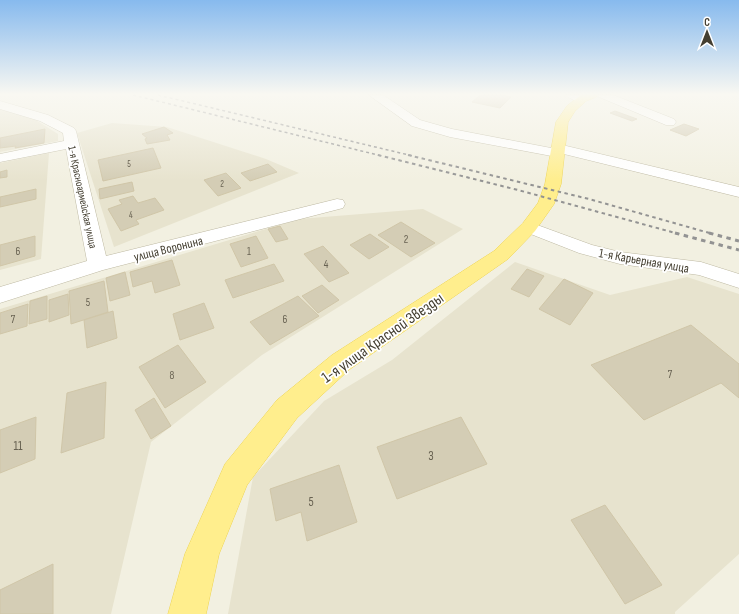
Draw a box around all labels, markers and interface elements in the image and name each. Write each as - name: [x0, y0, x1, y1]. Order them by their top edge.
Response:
- north arrow: [687, 12, 727, 52]
- text: С: [704, 16, 710, 29]
- street label: 1-я Красноармейская улица: [65, 145, 100, 250]
- house number: 5: [127, 159, 131, 170]
- house number: 2: [220, 179, 224, 190]
- house number: 4: [129, 210, 133, 221]
- street label: улица Воронина: [132, 233, 204, 265]
- house number: 2: [404, 233, 409, 246]
- house number: 6: [16, 245, 21, 258]
- house number: 1: [247, 245, 251, 258]
- street label: 1-я Карьерная улица: [598, 245, 690, 277]
- house number: 4: [324, 258, 329, 271]
- street label: 1-я улица Красной Звезды: [318, 289, 447, 387]
- house number: 5: [86, 296, 90, 309]
- house number: 7: [11, 313, 16, 326]
- house number: 6: [283, 313, 288, 326]
- house number: 7: [668, 368, 673, 381]
- house number: 8: [170, 369, 175, 382]
- house number: 11: [13, 438, 23, 454]
- house number: 3: [428, 448, 434, 464]
- house number: 5: [308, 494, 314, 510]

